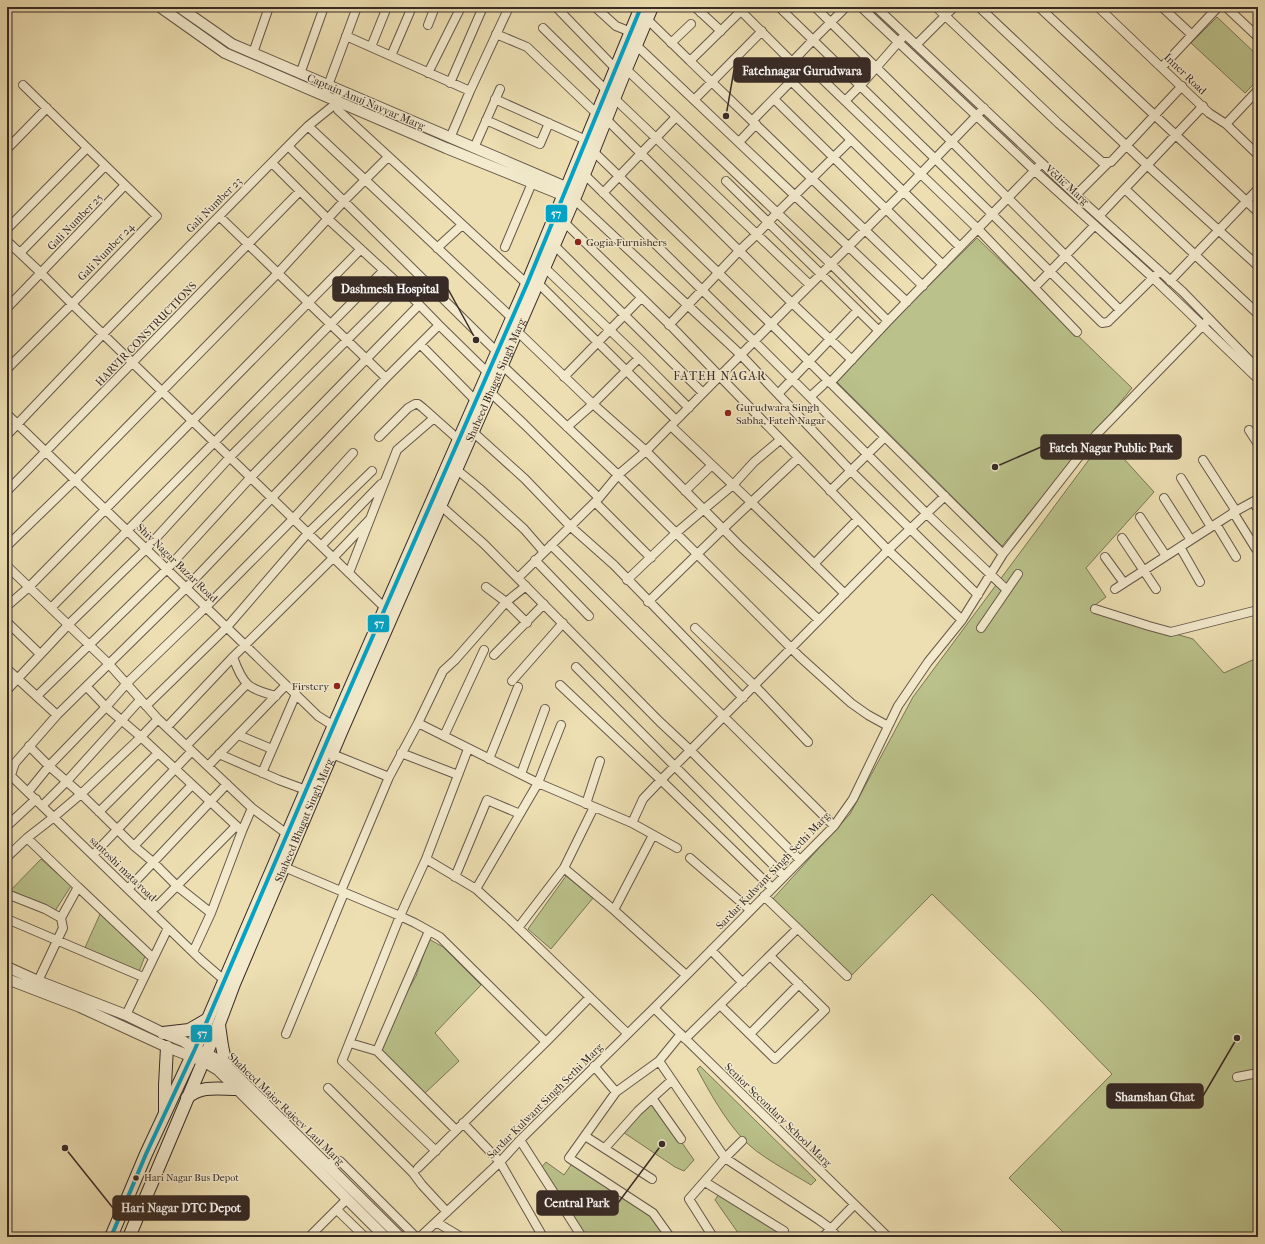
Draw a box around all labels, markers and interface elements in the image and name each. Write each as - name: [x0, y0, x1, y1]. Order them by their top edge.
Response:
- street label: Inner Road: [1161, 51, 1210, 98]
- callout: Fatehnagar Gurudwara: [734, 58, 870, 82]
- text: Fatehnagar Gurudwara: [741, 64, 862, 79]
- street label: Captain Anuj Nayyar Marg: [305, 71, 427, 133]
- street label: Vedic Marg: [1042, 161, 1092, 208]
- street label: Gali Number 23: [183, 174, 245, 236]
- street label: Gali Number 25: [45, 191, 105, 253]
- line badge: 57: [545, 204, 568, 223]
- text: 57: [551, 207, 562, 220]
- street label: Gali Number 24: [75, 220, 137, 284]
- place label: Gogia Furnishers: [586, 236, 667, 249]
- marker: Gogia Furnishers: [573, 237, 583, 247]
- callout: Dashmesh Hospital: [333, 277, 448, 301]
- street label: HARVIR CONSTRUCTIONS: [93, 279, 199, 389]
- text: Dashmesh Hospital: [341, 282, 440, 297]
- street label: Shaheed Bhagat Singh Marg: [463, 316, 528, 444]
- district label: FATEH NAGAR: [673, 369, 767, 383]
- place label: Gurudwara Singh Sabha, Fateh Nagar: [736, 401, 826, 427]
- marker: Gurudwara Singh Sabha, Fateh Nagar: [723, 408, 733, 418]
- callout: Fateh Nagar Public Park: [1041, 435, 1181, 459]
- text: Fateh Nagar Public Park: [1048, 441, 1174, 456]
- street label: Shiv Nagar Bazar Road: [134, 521, 221, 606]
- line badge: 57: [367, 614, 390, 633]
- text: 57: [374, 617, 385, 630]
- place label: Firstcry: [292, 680, 330, 693]
- marker: Firstcry: [332, 681, 342, 691]
- street label: Shaheed Bhagat Singh Marg: [272, 756, 336, 884]
- street label: Sardar Kulwant Singh Sethi Marg: [713, 809, 833, 932]
- street label: santoshi mata road: [87, 834, 160, 905]
- line badge: 57: [190, 1024, 213, 1043]
- text: 57: [197, 1027, 208, 1040]
- street label: Sardar Kulwant Singh Sethi Marg: [484, 1040, 606, 1162]
- street label: Shaheed Major Rajeev Laul Marg: [225, 1050, 347, 1168]
- street label: Senior Secondary School Marg: [722, 1060, 834, 1170]
- callout: Shamshan Ghat: [1107, 1084, 1203, 1108]
- text: Shamshan Ghat: [1115, 1090, 1196, 1104]
- place label: Hari Nagar Bus Depot: [144, 1172, 239, 1184]
- marker: Hari Nagar Bus Depot: [131, 1173, 141, 1183]
- callout: Central Park: [537, 1191, 618, 1215]
- callout: Hari Nagar DTC Depot: [113, 1196, 249, 1220]
- text: Central Park: [544, 1196, 611, 1210]
- text: Hari Nagar DTC Depot: [121, 1201, 242, 1216]

